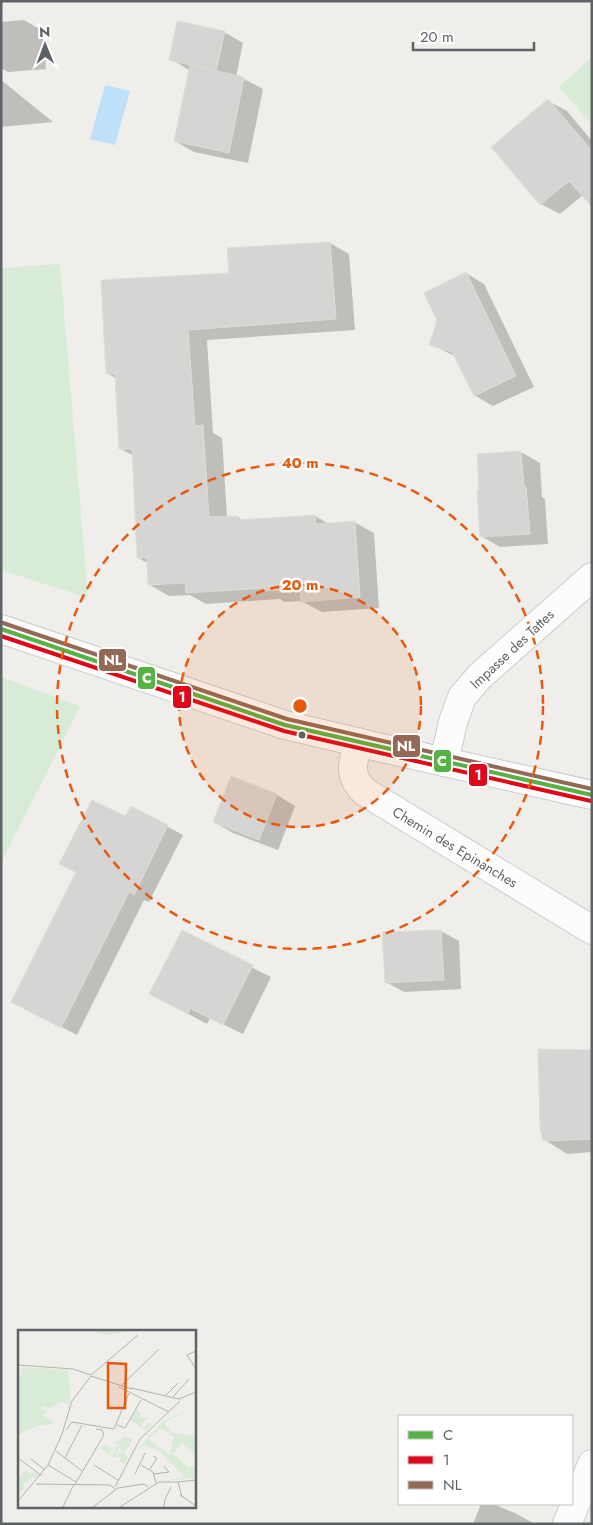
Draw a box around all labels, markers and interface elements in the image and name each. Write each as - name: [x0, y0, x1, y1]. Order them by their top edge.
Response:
- north arrow: [20, 20, 70, 70]
- scale bar: [413, 20, 534, 52]
- text: N: [39, 22, 51, 42]
- text: 20 m: [420, 26, 454, 48]
- text: 40 m: [281, 452, 319, 474]
- text: 20 m: [282, 574, 318, 596]
- street label: Impasse des Tattes: [466, 605, 559, 693]
- line badge: NL: [98, 648, 127, 672]
- text: NL: [104, 650, 123, 670]
- line badge: C: [137, 666, 156, 690]
- text: C: [142, 668, 152, 688]
- line badge: 1: [172, 685, 192, 709]
- text: 1: [178, 687, 186, 707]
- centre of rings: [291, 697, 309, 715]
- unlabelled marker: [297, 730, 307, 740]
- line badge: NL: [392, 734, 421, 758]
- text: NL: [397, 736, 416, 756]
- line badge: C: [433, 749, 452, 773]
- text: C: [437, 751, 447, 771]
- line badge: 1: [468, 763, 488, 787]
- text: 1: [474, 765, 482, 785]
- street label: Chemin des Epinanches: [389, 802, 522, 893]
- inset map: [18, 1330, 195, 1508]
- legend: [398, 1415, 573, 1505]
- text: C: [443, 1424, 453, 1446]
- text: 1: [443, 1449, 450, 1471]
- text: NL: [443, 1474, 462, 1496]

